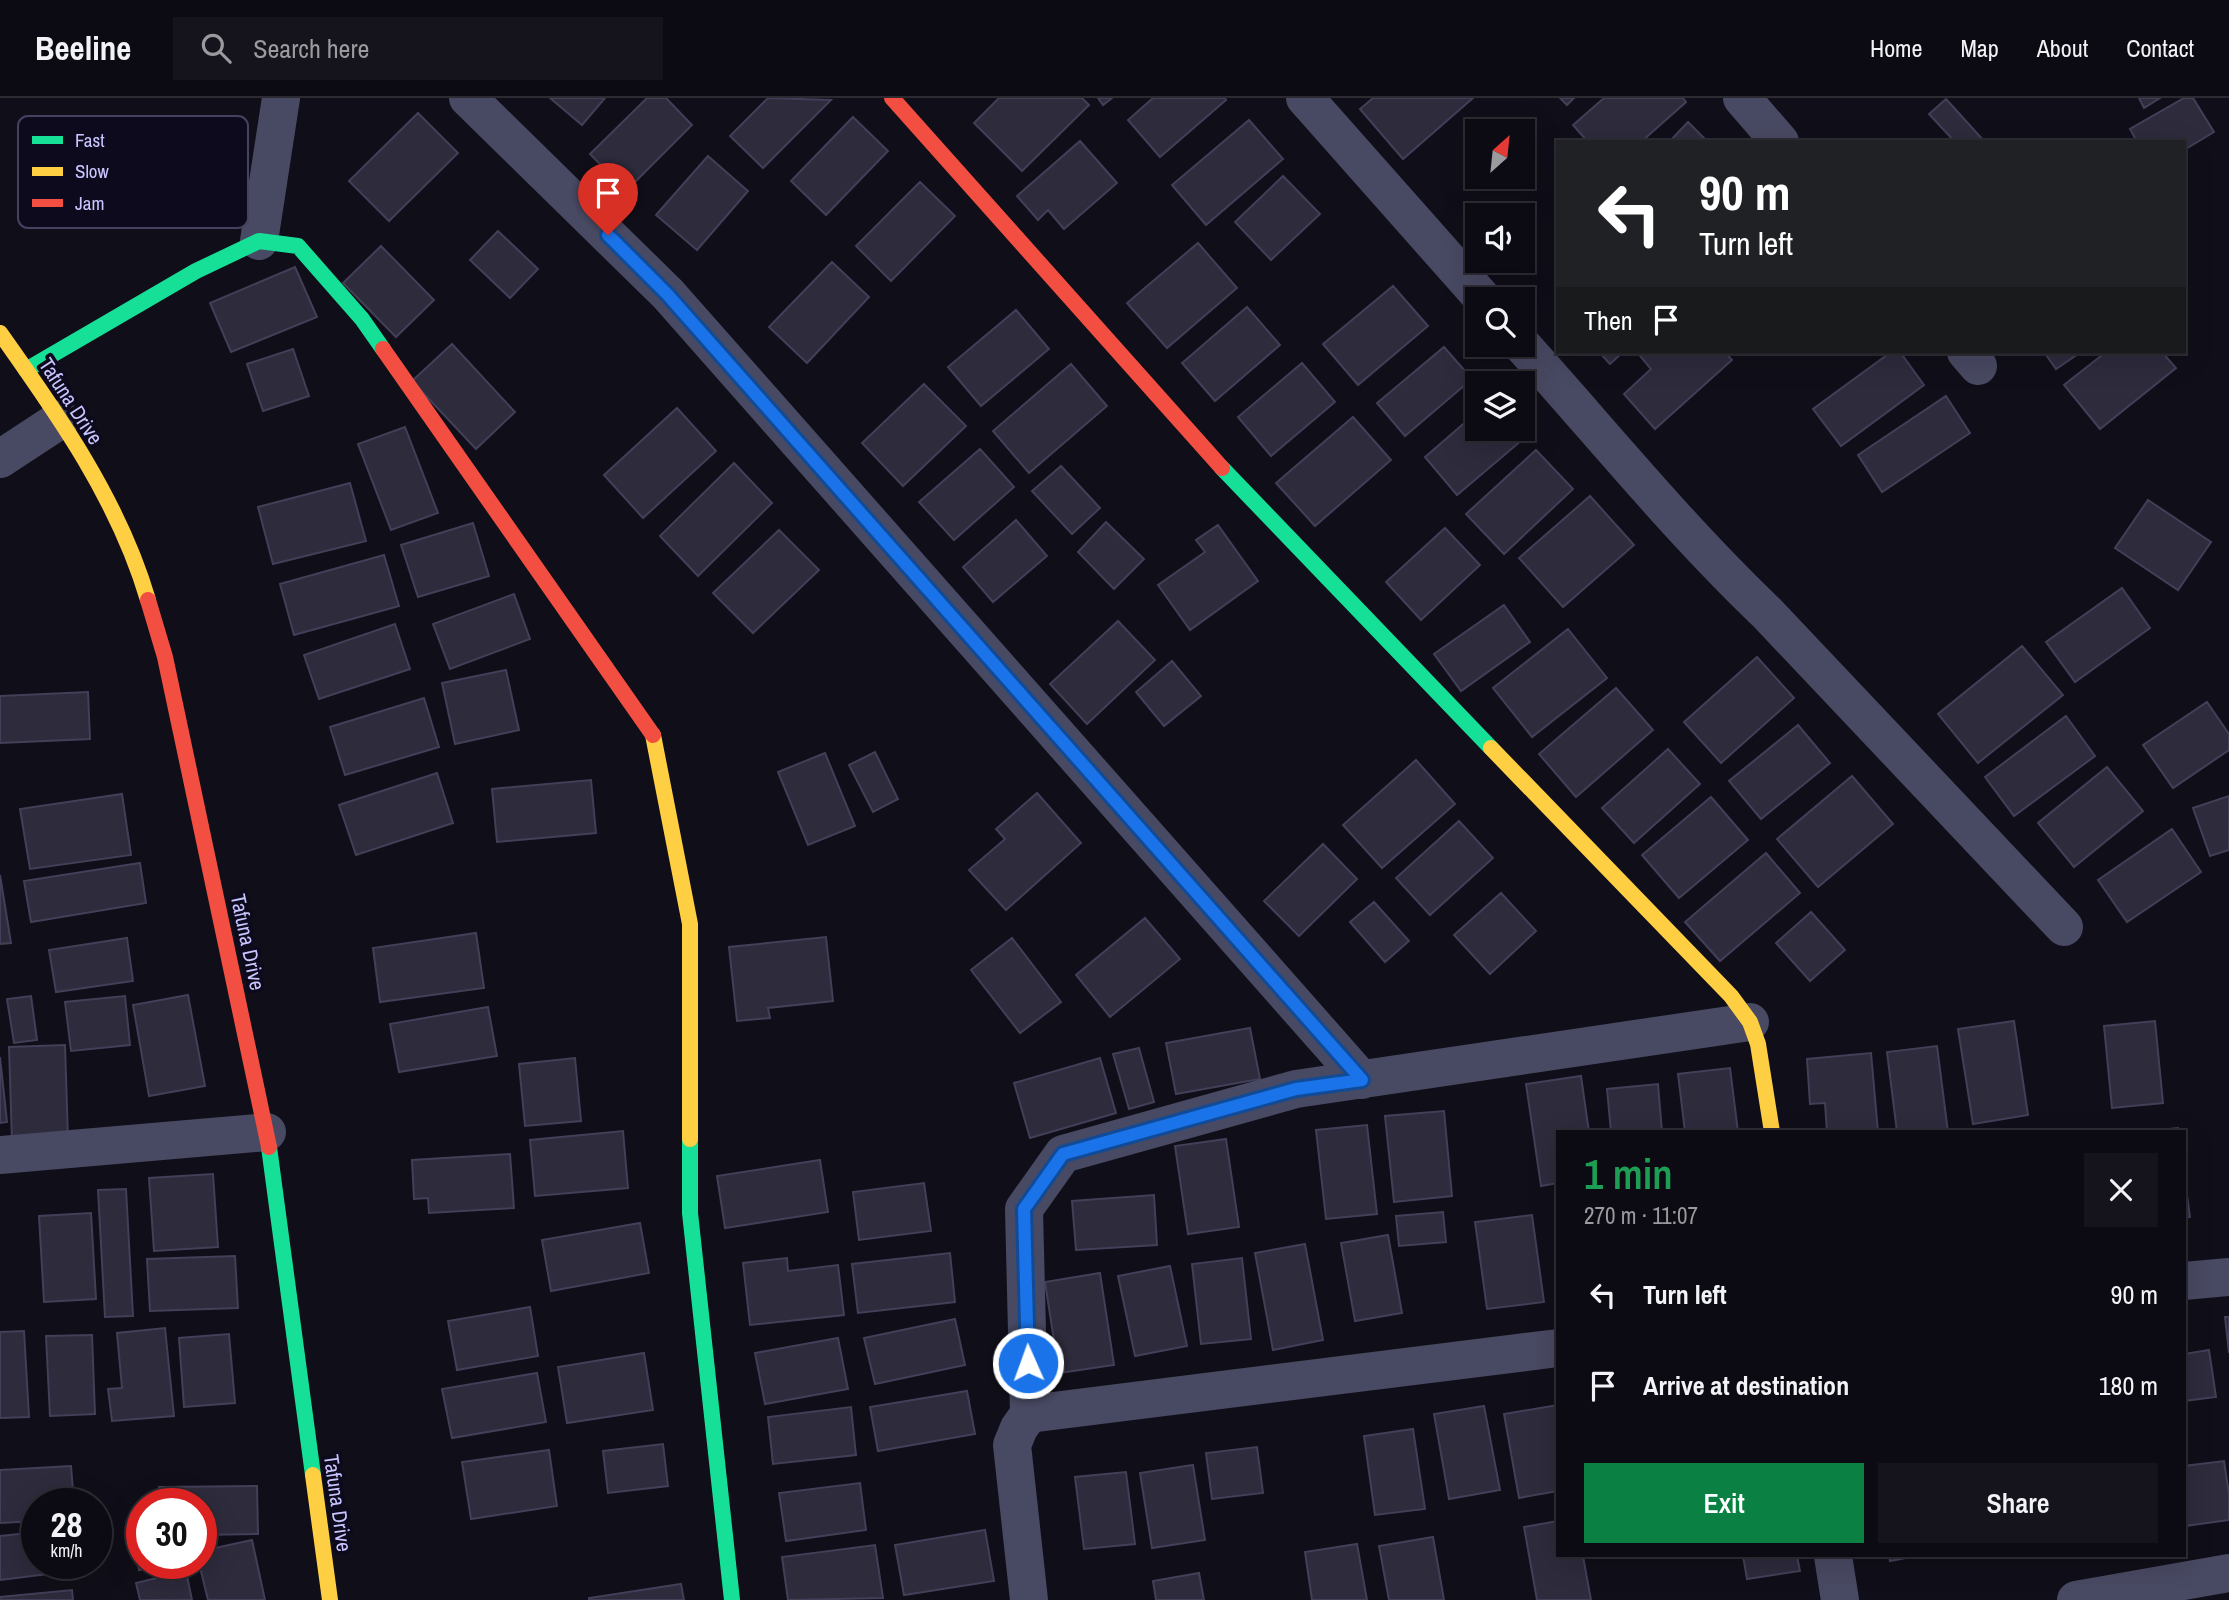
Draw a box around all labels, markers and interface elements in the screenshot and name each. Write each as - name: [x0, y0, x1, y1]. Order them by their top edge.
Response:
- search box: [173, 17, 663, 80]
- text: Beeline: [35, 26, 131, 70]
- icon: search: [197, 29, 235, 67]
- text: Search here: [253, 31, 369, 66]
- text: Home: [1870, 32, 1922, 64]
- text: Map: [1960, 32, 1999, 64]
- text: About: [2037, 32, 2088, 64]
- text: Contact: [2126, 32, 2194, 64]
- legend: [18, 116, 248, 228]
- north arrow: [1465, 119, 1535, 189]
- map controls: [1465, 119, 1535, 441]
- text: Fast: [75, 127, 105, 153]
- text: Slow: [75, 158, 110, 184]
- text: 90 m: [1699, 159, 1791, 225]
- pin: [578, 163, 638, 235]
- icon: left: [1584, 168, 1675, 259]
- icon: arrive: [589, 174, 627, 212]
- text: Jam: [75, 190, 104, 216]
- button: sound: [1465, 203, 1535, 273]
- text: Turn left: [1699, 222, 1793, 265]
- button: search: [1465, 287, 1535, 357]
- icon: arrive: [1647, 301, 1685, 339]
- text: Then: [1584, 303, 1633, 338]
- street label: Tafuna Drive: [32, 352, 110, 450]
- button: layers: [1465, 371, 1535, 441]
- street label: Tafuna Drive: [224, 891, 272, 993]
- text: 1 min: [1584, 1146, 1673, 1202]
- button: close: [2084, 1153, 2158, 1227]
- text: 270 m · 11:07: [1584, 1200, 1698, 1231]
- icon: left: [1584, 1276, 1622, 1314]
- text: Turn left: [1643, 1277, 1727, 1312]
- text: 90 m: [2111, 1277, 2158, 1312]
- position arrow: [991, 1326, 1065, 1400]
- icon: arrive: [1584, 1367, 1622, 1405]
- text: Arrive at destination: [1643, 1368, 1849, 1403]
- text: 180 m: [2099, 1368, 2158, 1403]
- street label: Tafuna Drive: [317, 1452, 359, 1554]
- button: Exit: [1584, 1463, 1864, 1543]
- button: Share: [1878, 1463, 2158, 1543]
- speed limit sign: 30: [126, 1488, 217, 1579]
- text: 28: [51, 1501, 82, 1548]
- text: km/h: [51, 1538, 83, 1563]

